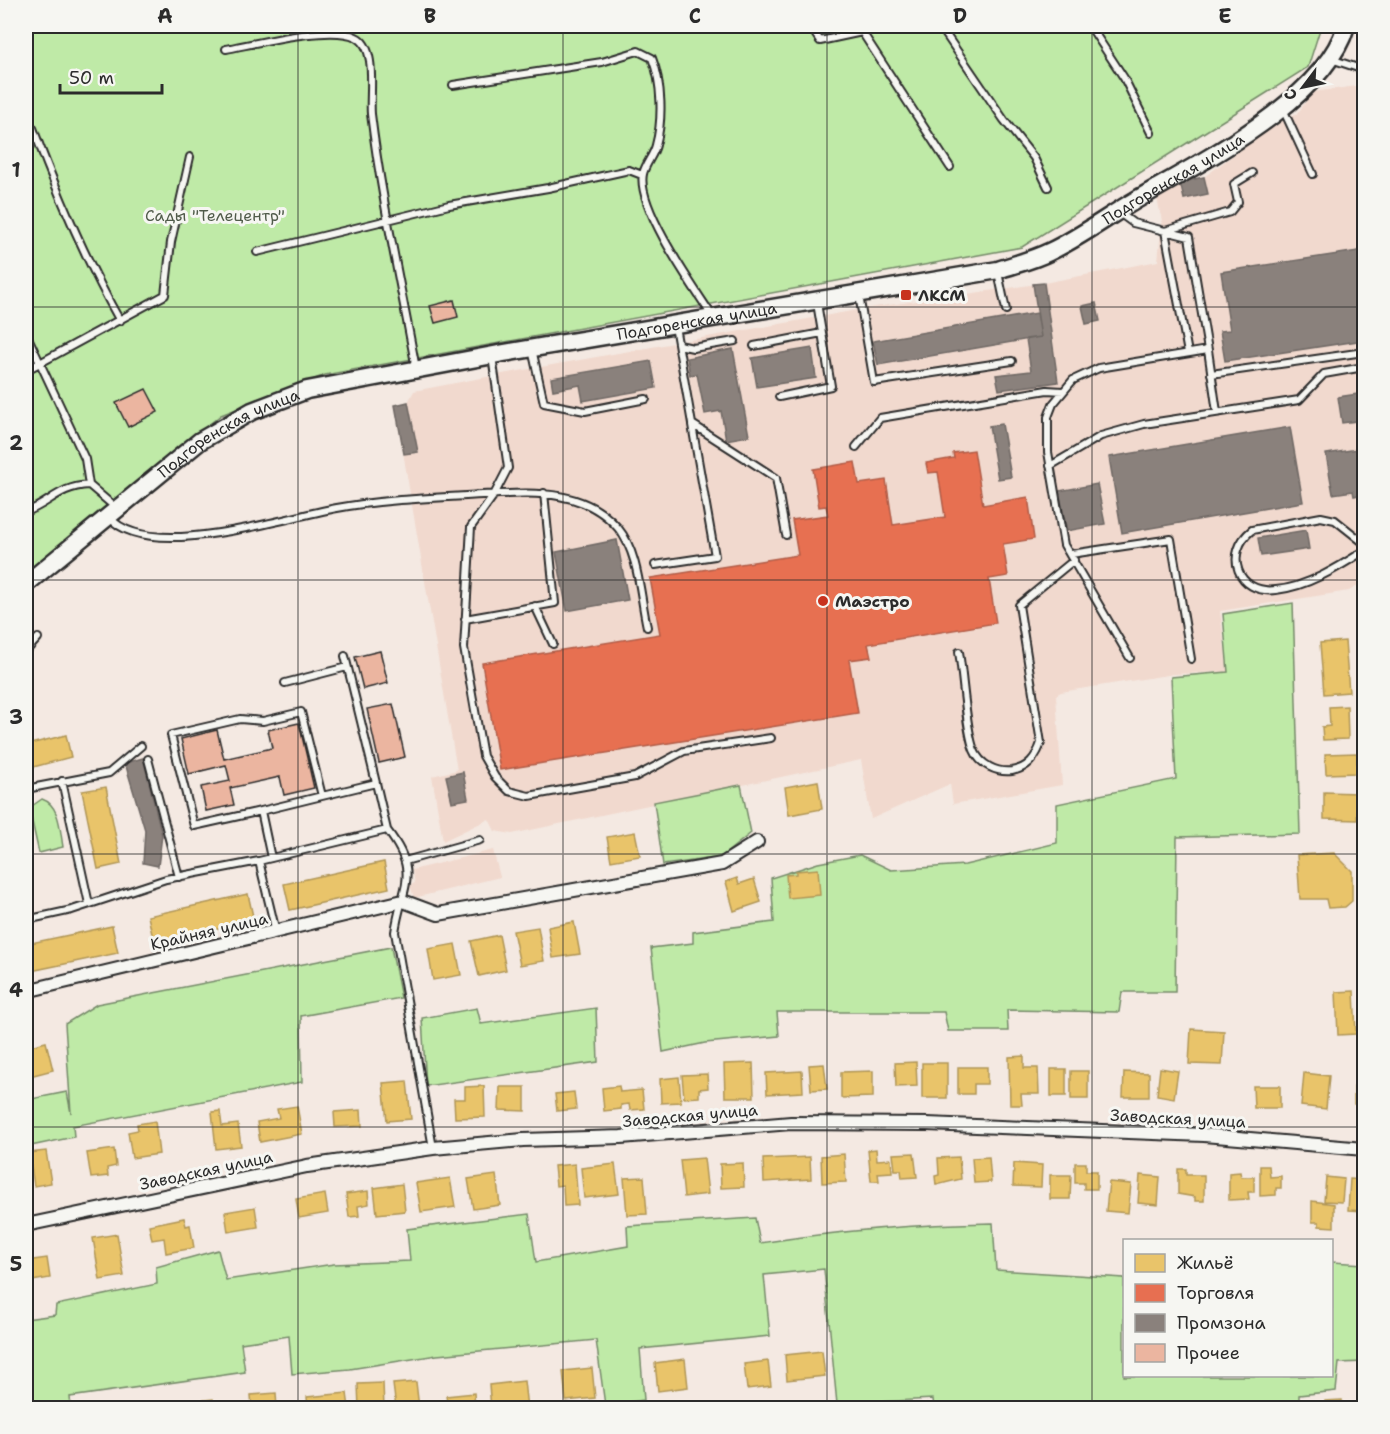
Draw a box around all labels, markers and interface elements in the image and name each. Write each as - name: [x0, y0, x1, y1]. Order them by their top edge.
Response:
- text: A: [157, 3, 173, 29]
- text: B: [424, 3, 436, 29]
- text: C: [689, 3, 701, 29]
- text: D: [953, 3, 967, 29]
- text: E: [1218, 3, 1232, 29]
- scale bar: [60, 57, 162, 95]
- north arrow: [1273, 57, 1333, 117]
- text: 50 m: [69, 66, 114, 90]
- text: С: [1279, 85, 1302, 104]
- street label: Подгоренская улица: [1098, 128, 1248, 229]
- text: 1: [11, 157, 21, 183]
- park label: Сады "Телецентр": [145, 205, 285, 226]
- place label: ЛКСМ: [918, 285, 966, 306]
- marker: ЛКСМ: [899, 288, 913, 302]
- street label: Подгоренская улица: [615, 297, 778, 345]
- street label: Подгоренская улица: [153, 384, 302, 483]
- text: 2: [9, 430, 23, 456]
- place label: Маэстро: [835, 591, 910, 612]
- marker: Маэстро: [816, 594, 830, 608]
- text: 3: [9, 704, 23, 730]
- street label: Крайняя улица: [148, 908, 270, 955]
- text: 4: [9, 977, 23, 1003]
- street label: Заводская улица: [622, 1099, 759, 1132]
- street label: Заводская улица: [1110, 1104, 1246, 1133]
- street label: Заводская улица: [138, 1146, 275, 1195]
- legend: [1123, 1239, 1333, 1377]
- text: 5: [10, 1251, 22, 1277]
- text: Жильё: [1177, 1251, 1234, 1275]
- text: Торговля: [1177, 1281, 1255, 1305]
- text: Промзона: [1177, 1311, 1266, 1335]
- text: Прочее: [1177, 1341, 1240, 1365]

